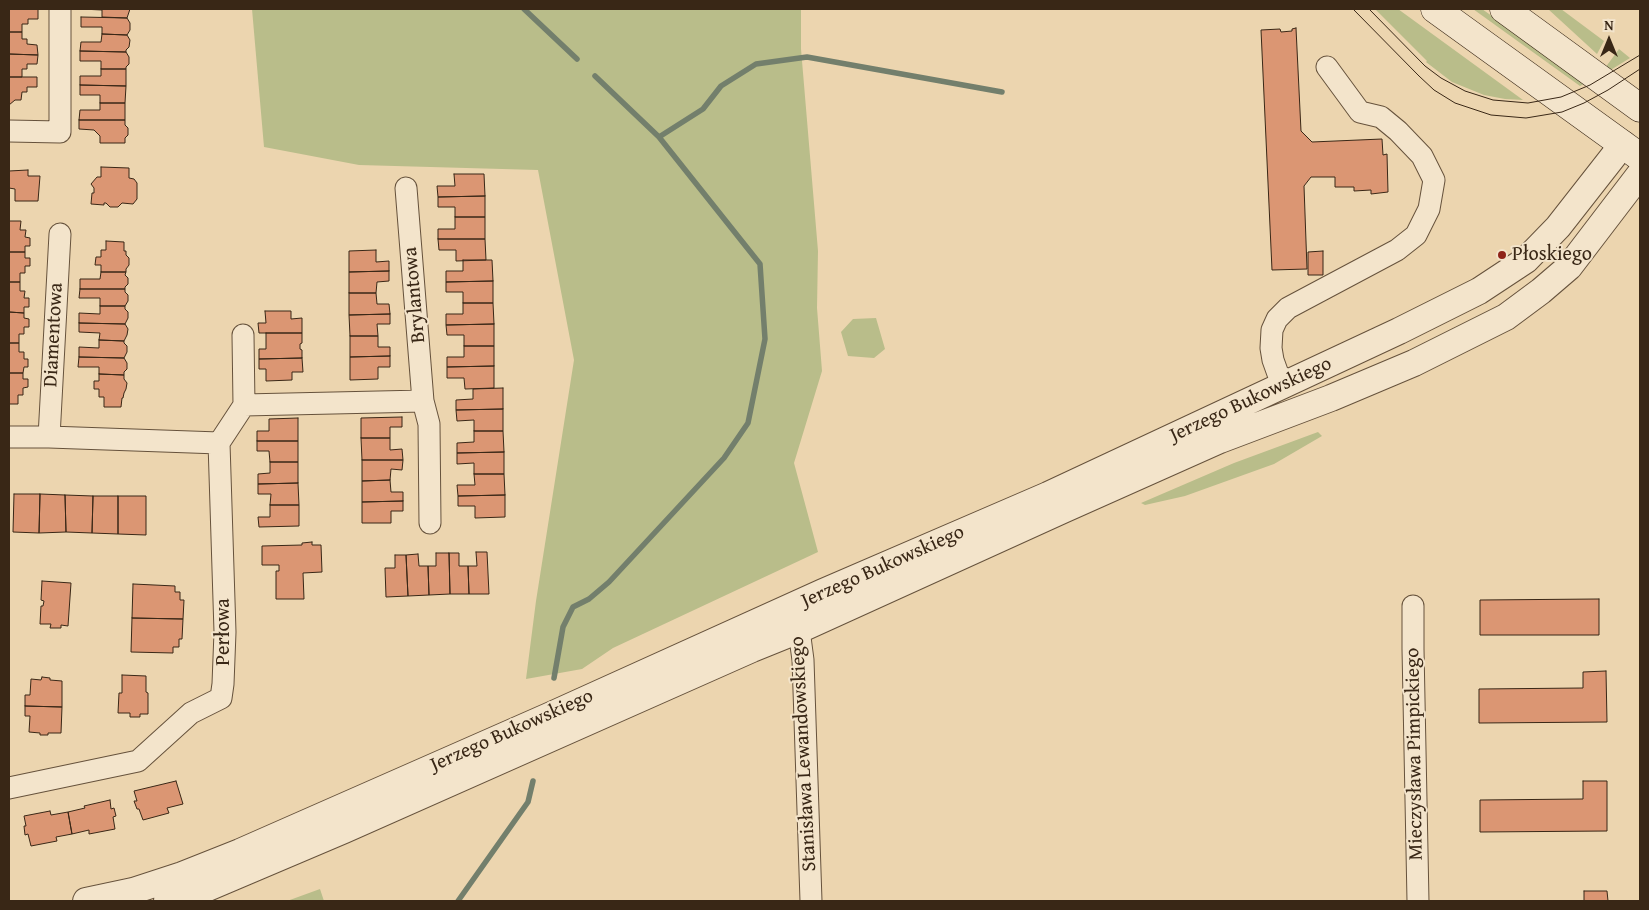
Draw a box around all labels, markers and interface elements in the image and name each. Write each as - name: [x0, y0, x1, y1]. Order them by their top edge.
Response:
- north arrow: [1584, 15, 1634, 65]
- text: N: [1604, 15, 1614, 35]
- place label: Płoskiego: [1512, 243, 1592, 267]
- street label: Brylantowa: [399, 246, 431, 344]
- marker: Płoskiego: [1496, 249, 1508, 261]
- street label: Diamentowa: [39, 282, 69, 388]
- street label: Jerzego Bukowskiego: [1166, 352, 1336, 448]
- street label: Jerzego Bukowskiego: [798, 520, 968, 614]
- street label: Perłowa: [212, 598, 236, 666]
- street label: Stanisława Lewandowskiego: [786, 636, 822, 872]
- street label: Mieczysława Pimpickiego: [1401, 647, 1429, 861]
- street label: Jerzego Bukowskiego: [427, 684, 597, 778]

